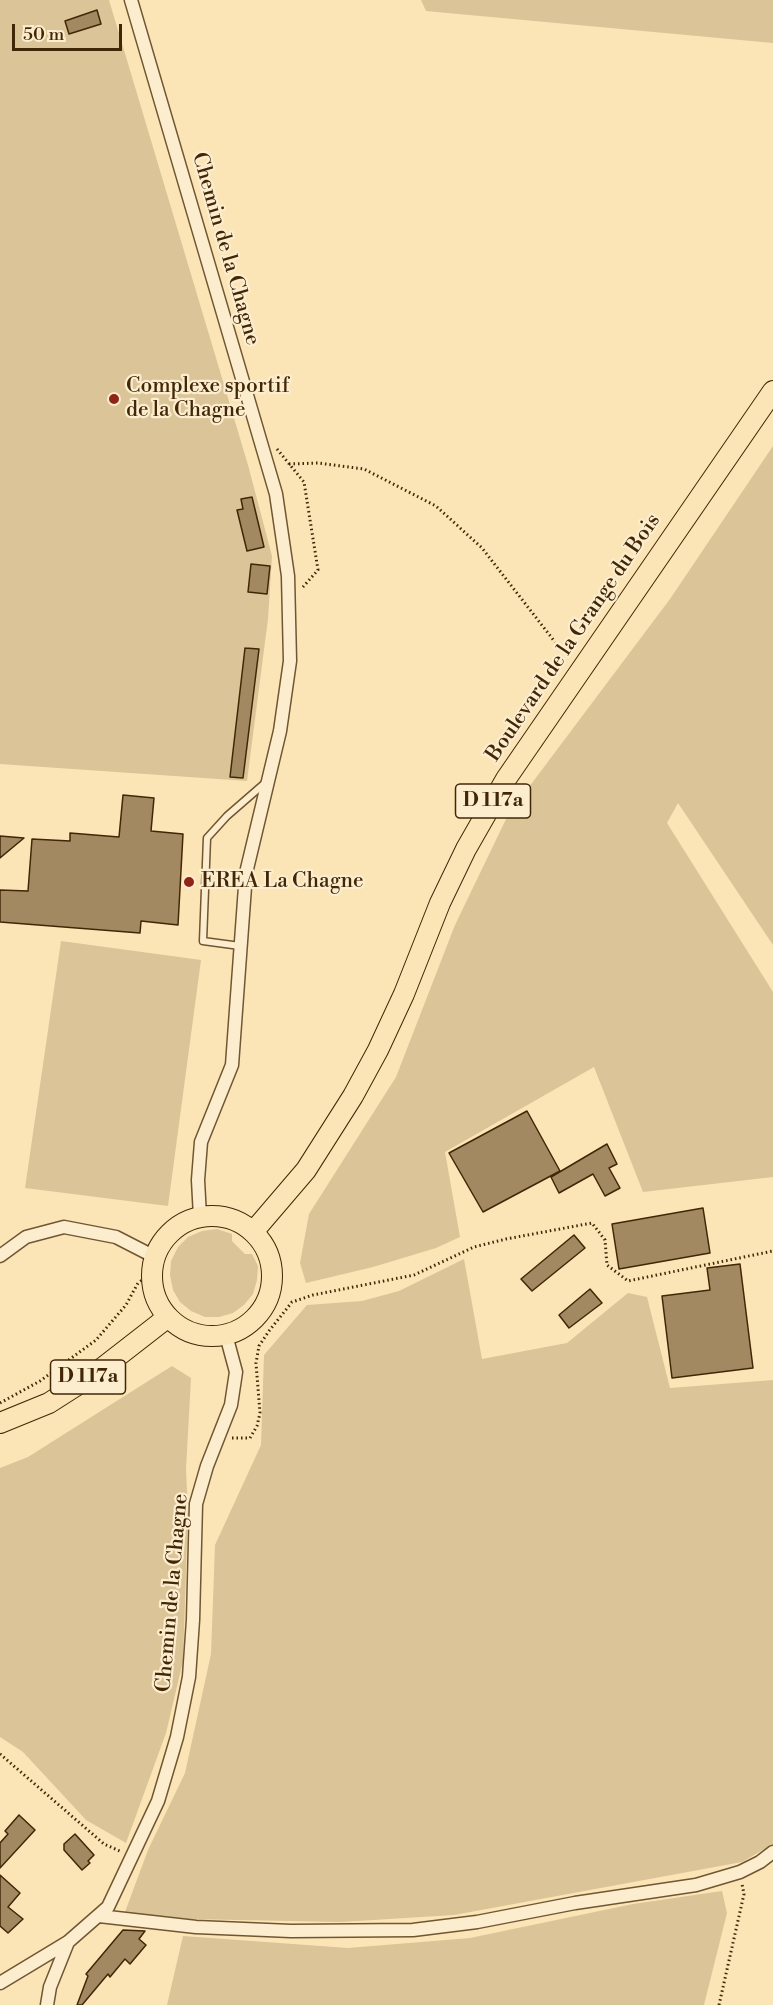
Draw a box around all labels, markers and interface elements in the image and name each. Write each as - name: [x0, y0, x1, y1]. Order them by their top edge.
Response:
- scale bar: [15, 12, 124, 50]
- text: 50 m: [23, 23, 64, 46]
- street label: Chemin de la Chagne: [185, 150, 265, 348]
- place label: Complexe sportif de la Chagne: [126, 374, 289, 424]
- marker: Complexe sportif de la Chagne: [107, 392, 121, 406]
- street label: Boulevard de la Grange du Bois: [481, 509, 667, 767]
- road number: D 117a: [456, 784, 530, 818]
- place label: EREA La Chagne: [201, 869, 364, 895]
- marker: EREA La Chagne: [182, 875, 196, 889]
- road number: D 117a: [50, 1360, 125, 1394]
- street label: Chemin de la Chagne: [152, 1493, 194, 1693]

